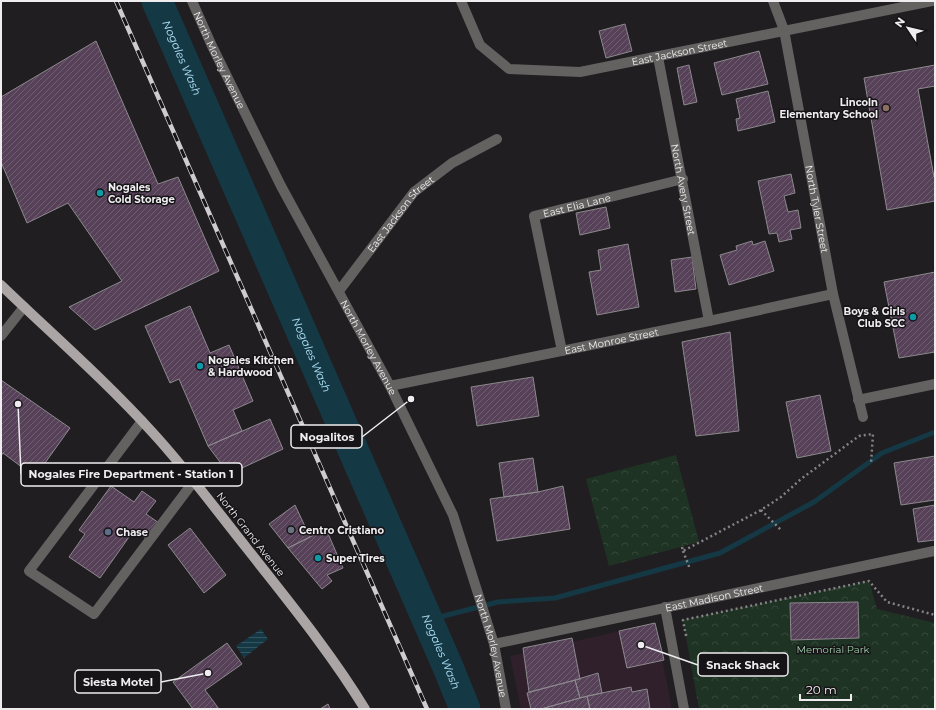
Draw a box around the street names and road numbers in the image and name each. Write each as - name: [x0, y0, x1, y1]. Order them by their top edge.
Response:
- street label: North Morley Avenue: [190, 9, 248, 111]
- street label: East Jackson Street: [631, 36, 728, 68]
- street label: North Avery Street: [668, 143, 698, 236]
- street label: North Tyler Street: [802, 164, 831, 254]
- street label: East Jackson Street: [365, 173, 437, 255]
- street label: East Elia Lane: [542, 191, 612, 221]
- street label: North Morley Avenue: [337, 298, 399, 397]
- street label: East Monroe Street: [563, 325, 660, 357]
- street label: North Grand Avenue: [214, 490, 287, 579]
- street label: East Madison Street: [664, 581, 764, 615]
- street label: North Morley Avenue: [472, 592, 510, 699]

